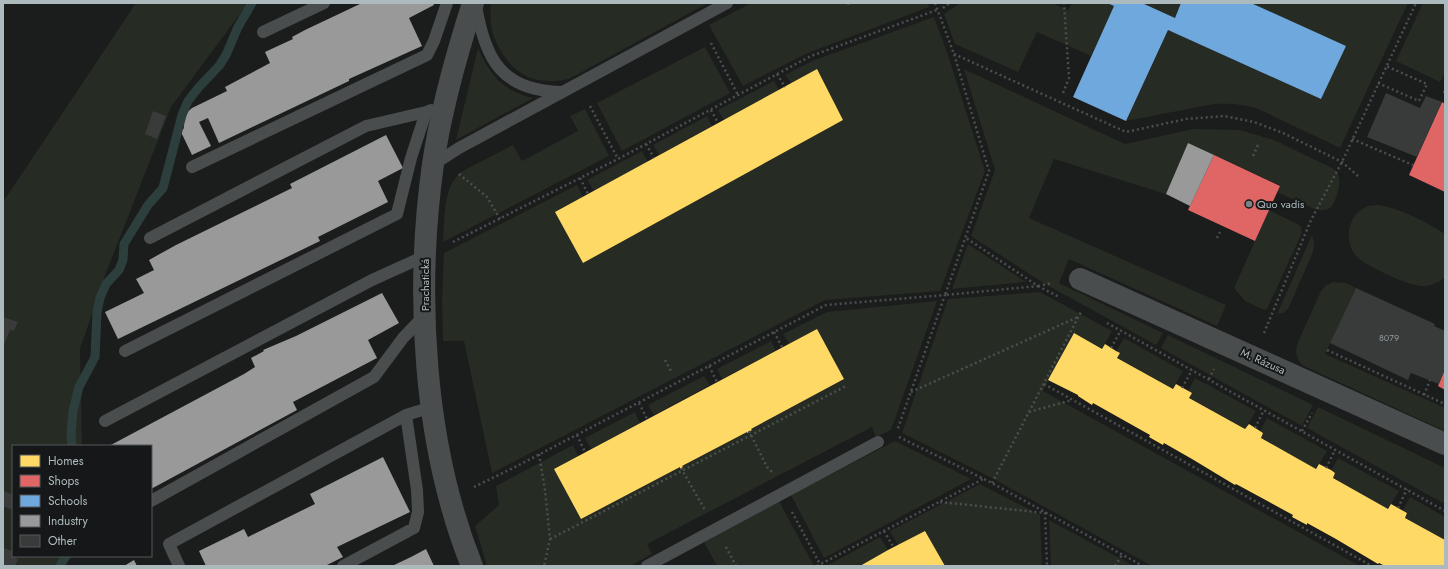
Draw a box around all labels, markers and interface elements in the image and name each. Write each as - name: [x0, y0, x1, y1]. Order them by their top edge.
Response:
- place label: Quo vadis: [1257, 196, 1305, 212]
- marker: Quo vadis: [1244, 199, 1254, 209]
- street label: Prachatická: [417, 259, 433, 311]
- house number: 8079: [1379, 331, 1399, 344]
- street label: M. Rázusa: [1238, 344, 1288, 378]
- legend: [12, 445, 152, 557]
- text: Homes: [48, 452, 84, 470]
- text: Shops: [48, 472, 79, 490]
- text: Schools: [48, 492, 87, 510]
- text: Industry: [48, 512, 89, 530]
- text: Other: [48, 532, 78, 550]

